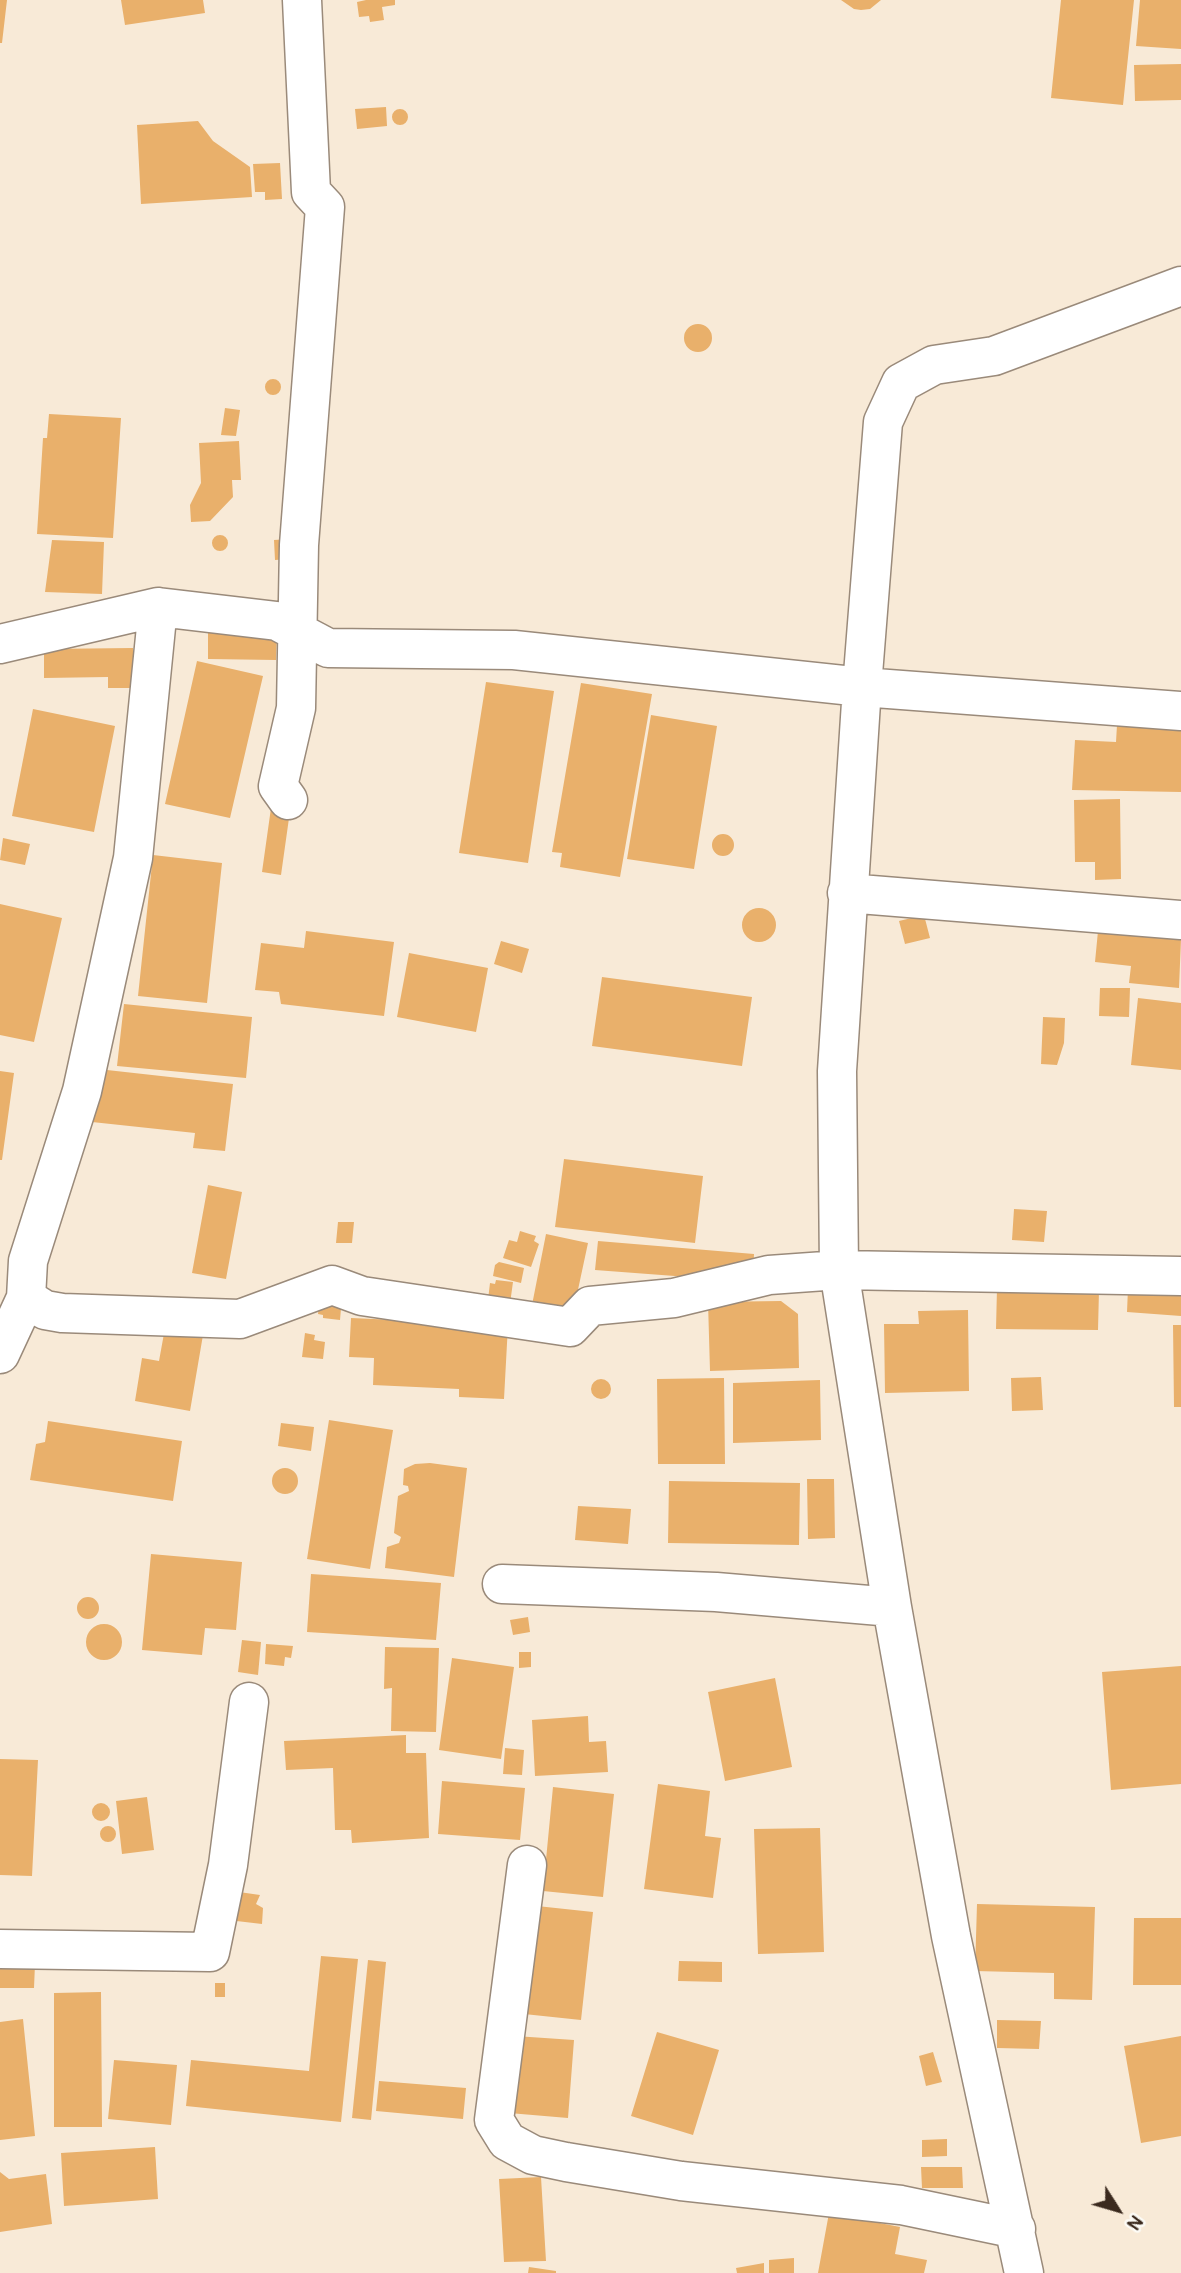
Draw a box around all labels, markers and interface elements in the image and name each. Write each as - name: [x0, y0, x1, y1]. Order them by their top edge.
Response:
- north arrow: [1083, 2175, 1153, 2245]
- text: N: [1121, 2210, 1148, 2235]

